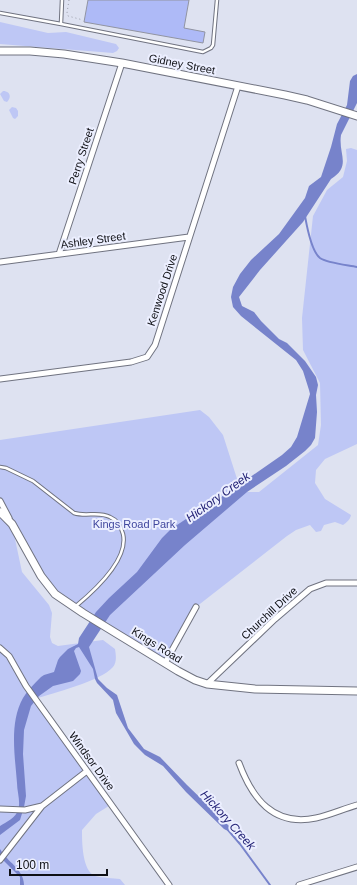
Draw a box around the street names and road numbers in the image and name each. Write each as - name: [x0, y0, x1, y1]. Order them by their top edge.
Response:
- street label: Gidney Street: [148, 52, 216, 76]
- street label: Perry Street: [66, 126, 96, 186]
- street label: Ashley Street: [60, 230, 126, 250]
- street label: Kenwood Drive: [145, 253, 179, 327]
- street label: Churchill Drive: [239, 584, 299, 642]
- street label: Kings Road: [130, 625, 184, 665]
- street label: Windsor Drive: [67, 730, 117, 792]

